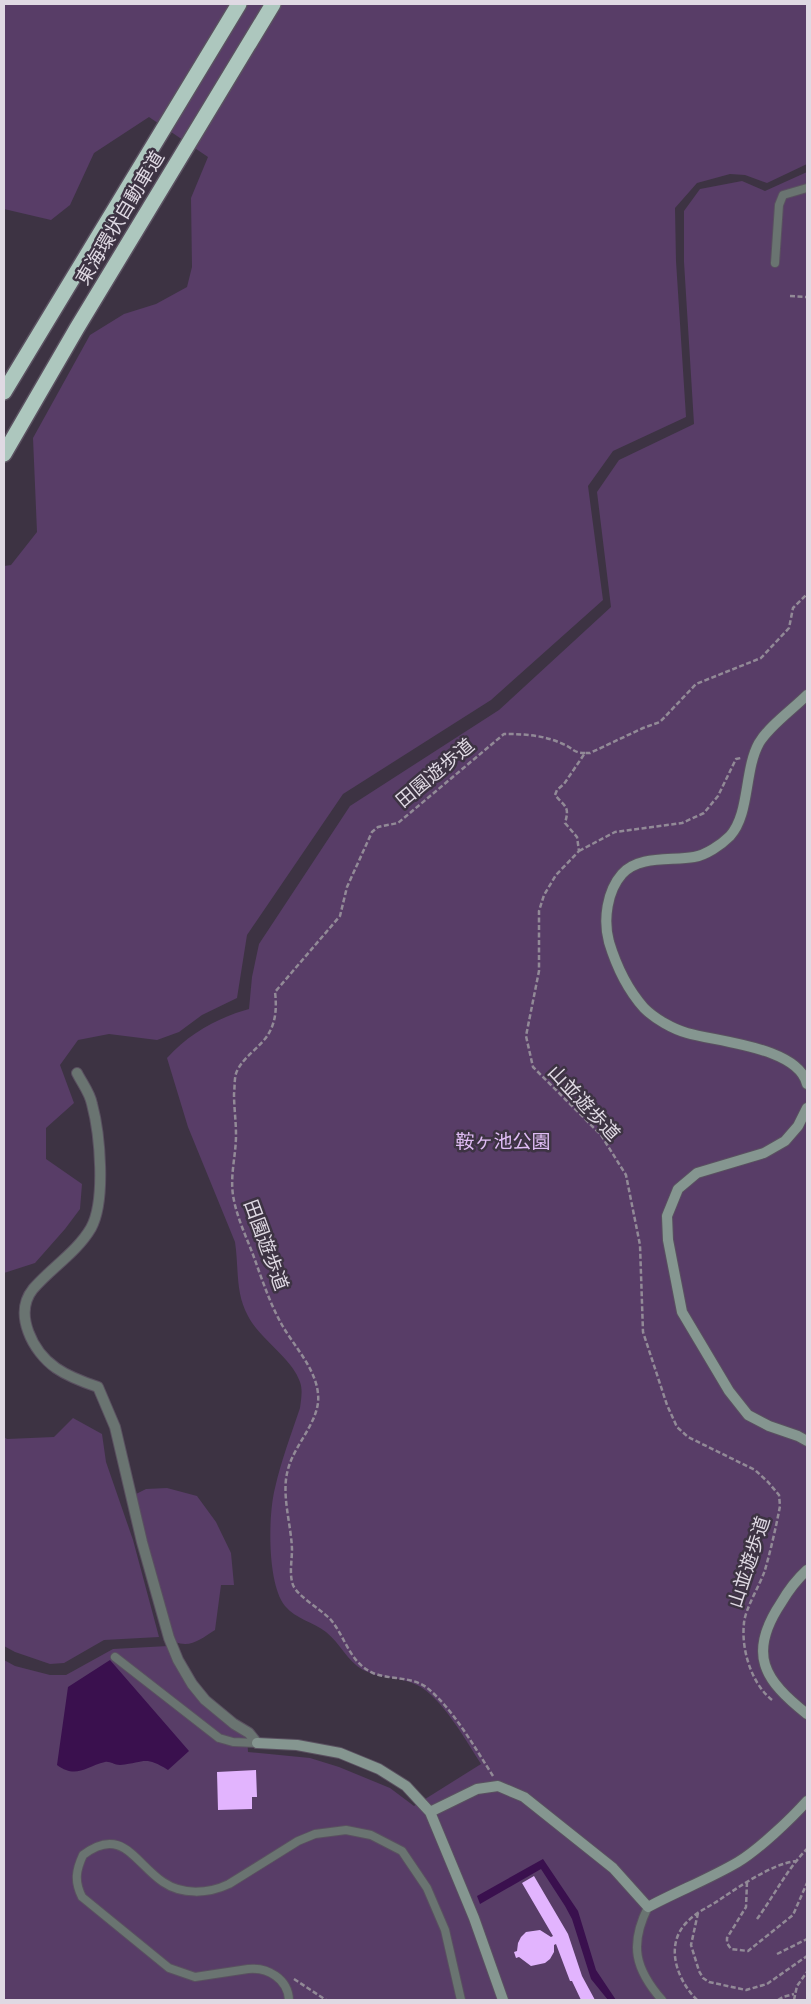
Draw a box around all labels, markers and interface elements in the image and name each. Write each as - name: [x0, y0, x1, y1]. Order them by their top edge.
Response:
- street label: 東海環状自動車道: [71, 147, 169, 289]
- street label: 田園遊歩道: [391, 734, 479, 812]
- street label: 山並遊歩道: [543, 1060, 625, 1146]
- park label: 鞍ヶ池公園: [455, 1130, 551, 1153]
- street label: 田園遊歩道: [239, 1196, 293, 1294]
- street label: 山並遊歩道: [723, 1513, 775, 1611]

